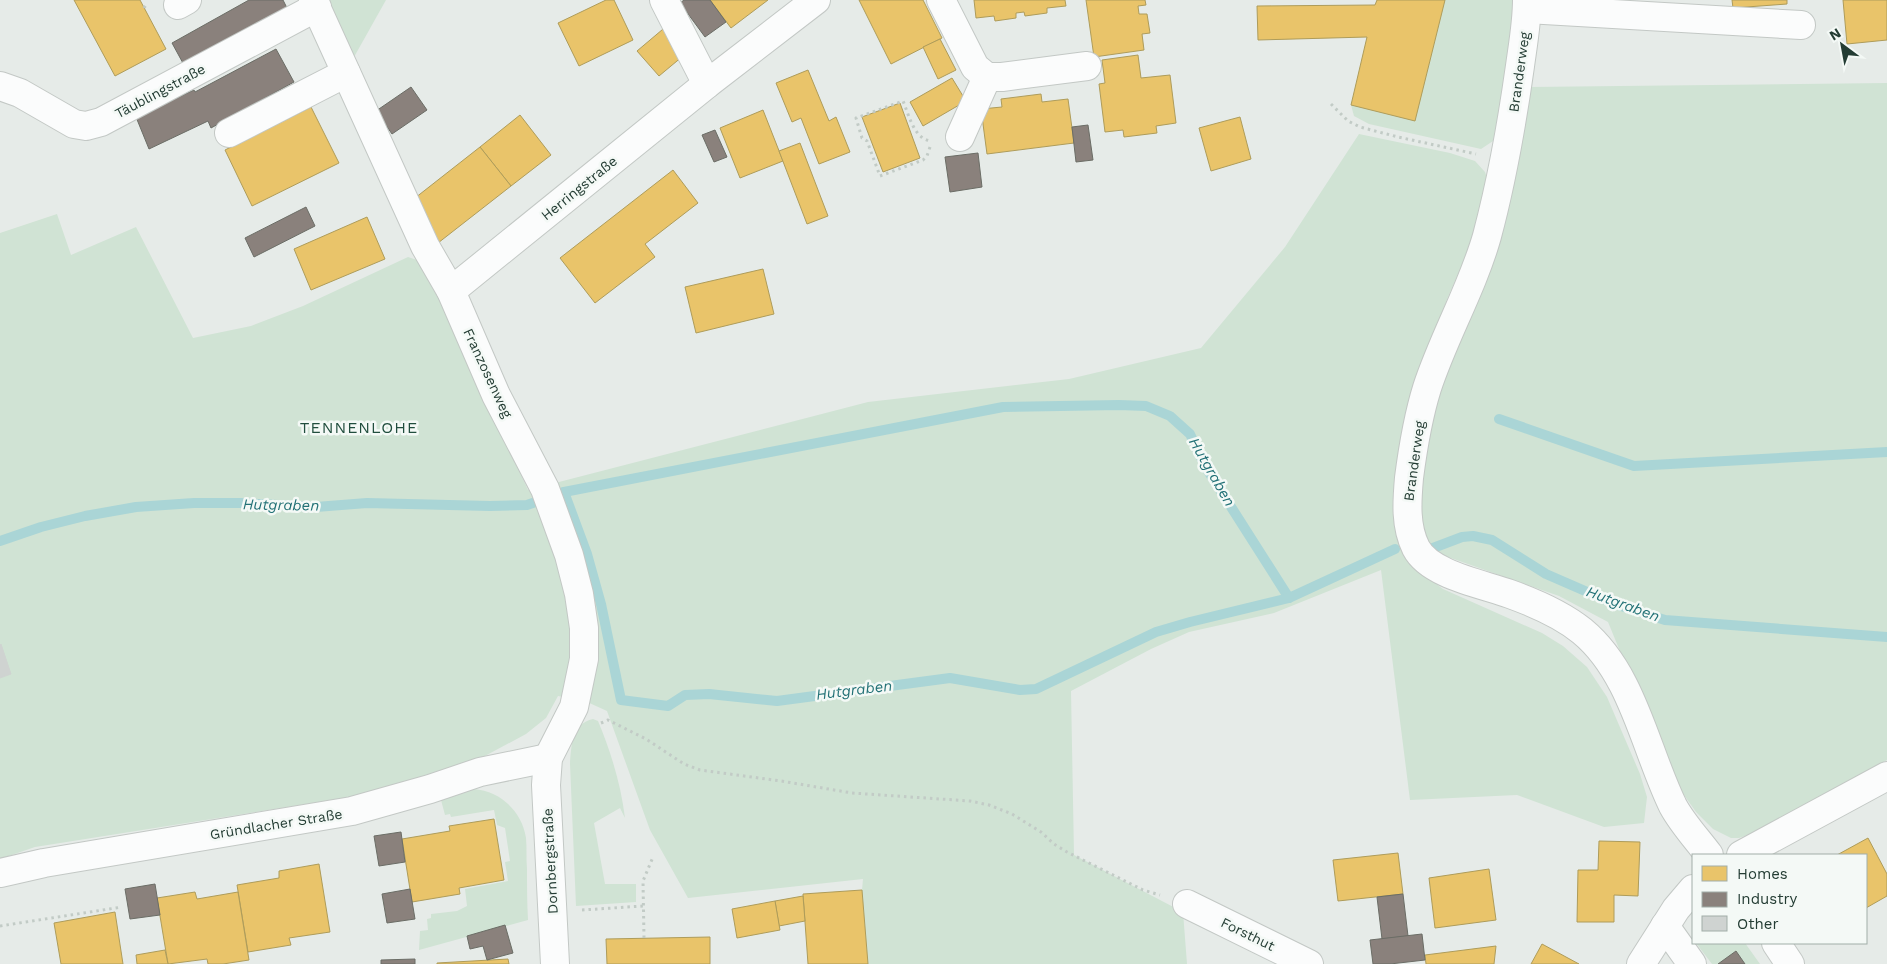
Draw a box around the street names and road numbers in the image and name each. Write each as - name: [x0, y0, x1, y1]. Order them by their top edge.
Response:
- street label: Branderweg: [1505, 30, 1533, 113]
- street label: Täublingstraße: [112, 60, 208, 122]
- street label: Herringstraße: [538, 153, 620, 223]
- street label: Franzosenweg: [460, 326, 516, 421]
- street label: Branderweg: [1400, 419, 1428, 502]
- street label: Gründlacher Straße: [209, 806, 343, 842]
- street label: Dornbergstraße: [539, 808, 561, 914]
- street label: Forsthut: [1218, 914, 1278, 954]

